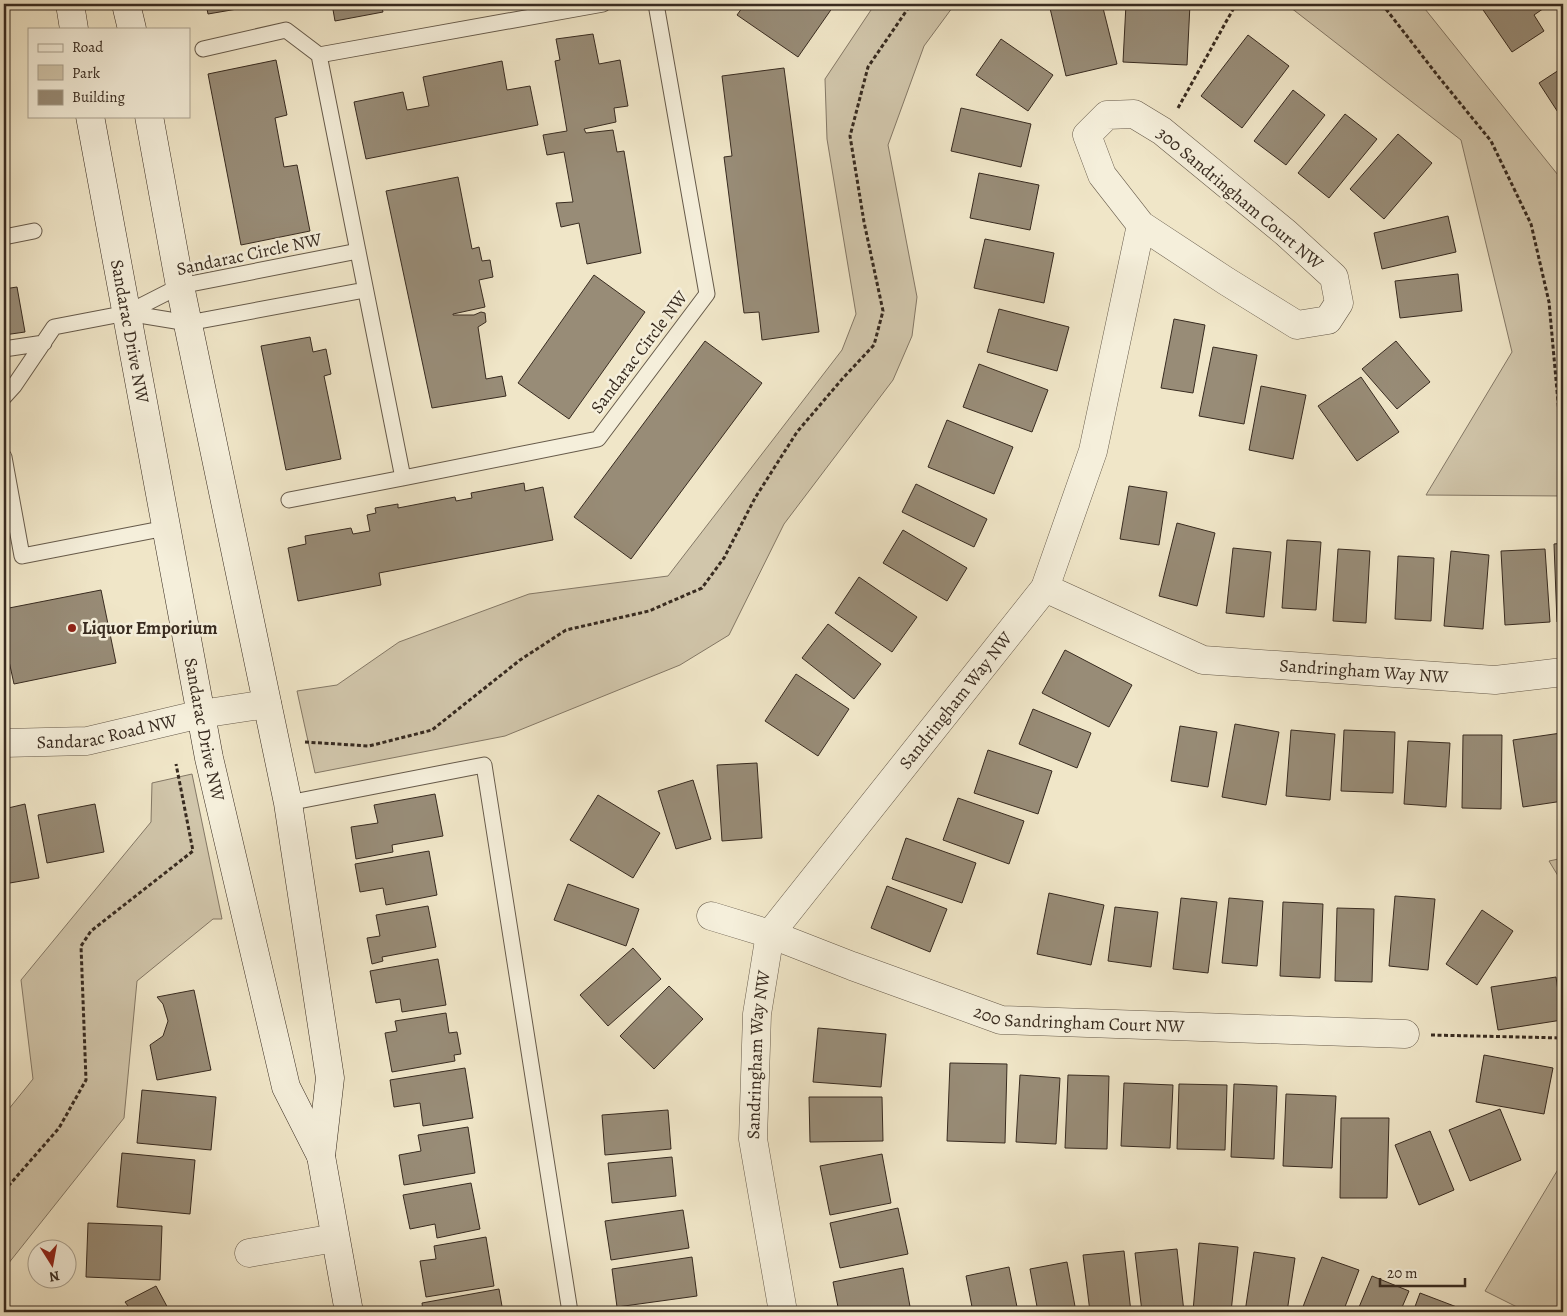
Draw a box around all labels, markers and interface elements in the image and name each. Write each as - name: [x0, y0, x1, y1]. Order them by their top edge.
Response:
- legend: [28, 28, 190, 118]
- text: Road: [72, 37, 104, 57]
- text: Park: [72, 63, 101, 83]
- text: Building: [72, 87, 125, 107]
- street label: 300 Sandringham Court NW: [1152, 121, 1328, 275]
- street label: Sandarac Circle NW: [174, 227, 324, 281]
- street label: Sandarac Drive NW: [105, 258, 155, 405]
- street label: Sandarac Circle NW: [585, 286, 693, 418]
- place label: Liquor Emporium: [82, 616, 218, 640]
- marker: Liquor Emporium: [66, 622, 78, 634]
- street label: Sandringham Way NW: [894, 627, 1018, 774]
- street label: Sandringham Way NW: [1279, 653, 1449, 689]
- street label: Sandarac Drive NW: [179, 656, 231, 804]
- street label: Sandarac Road NW: [36, 708, 180, 754]
- street label: Sandringham Way NW: [741, 968, 776, 1140]
- street label: 200 Sandringham Court NW: [971, 999, 1185, 1038]
- north arrow: [28, 1238, 78, 1288]
- scale bar: [1380, 1256, 1464, 1288]
- text: 20 m: [1387, 1263, 1418, 1283]
- text: N: [48, 1266, 61, 1287]

